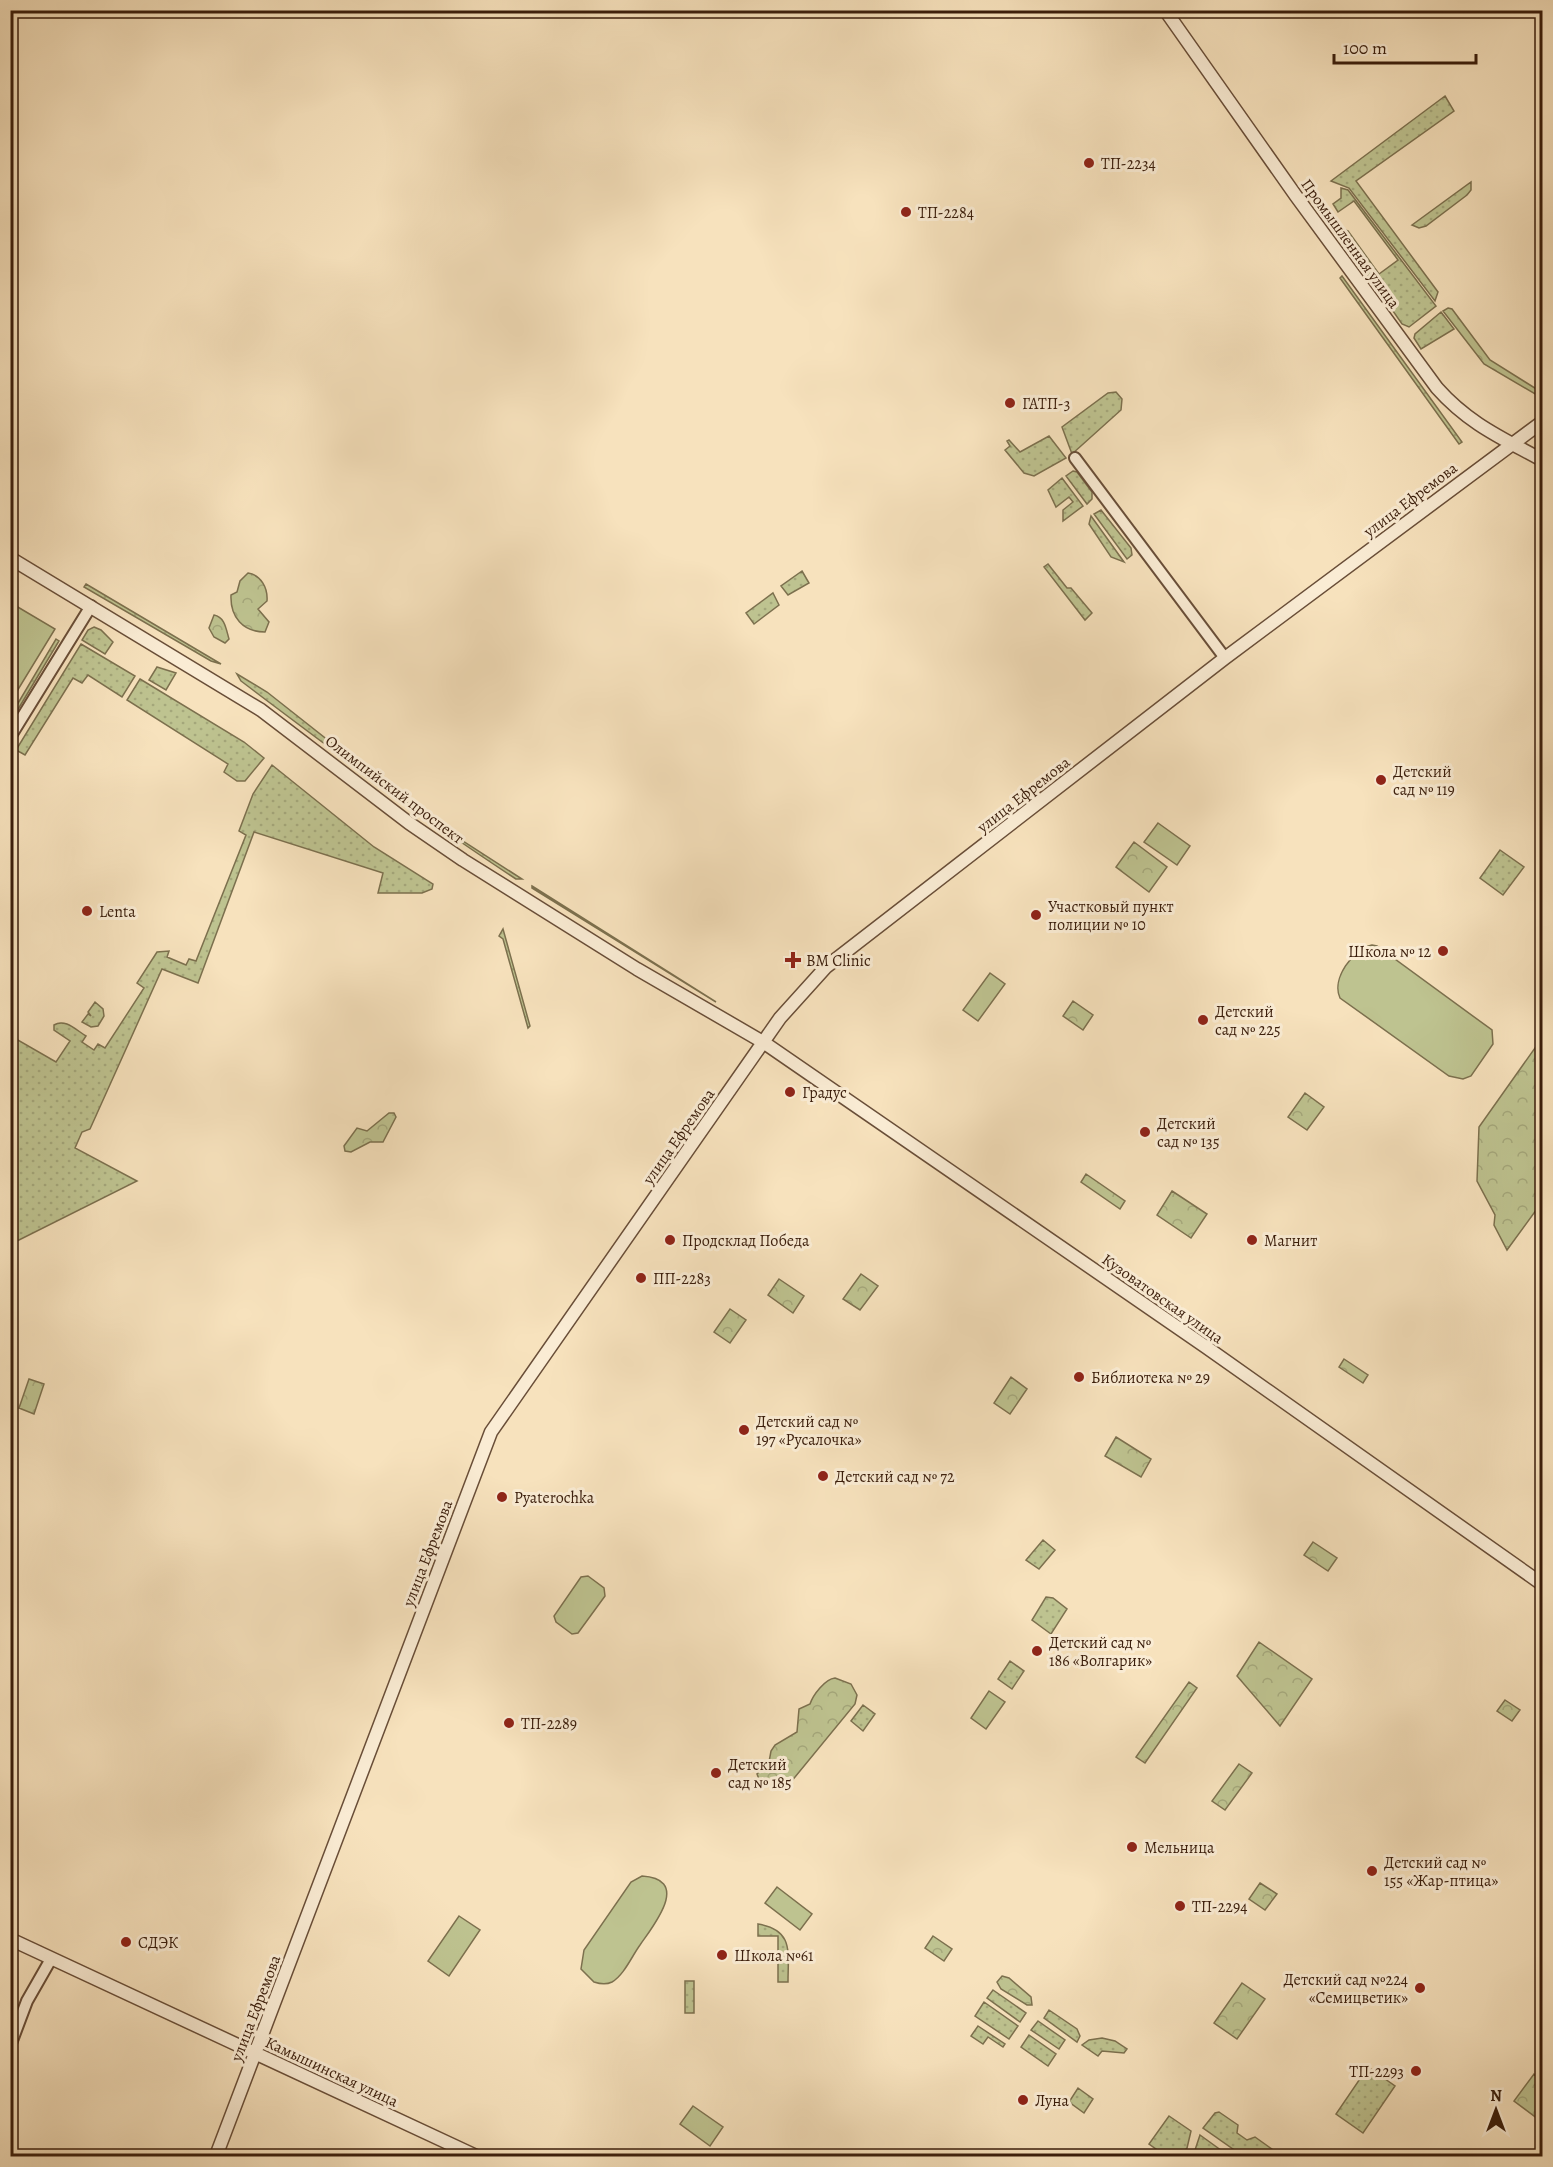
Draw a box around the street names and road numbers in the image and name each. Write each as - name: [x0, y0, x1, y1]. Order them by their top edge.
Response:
- street label: Промышленная улица: [1296, 174, 1405, 313]
- street label: улица Ефремова: [1358, 457, 1463, 543]
- street label: Олимпийский проспект: [321, 730, 468, 849]
- street label: улица Ефремова: [972, 751, 1075, 839]
- street label: улица Ефремова: [637, 1084, 720, 1190]
- street label: Кузоватовская улица: [1097, 1249, 1228, 1349]
- street label: улица Ефремова: [397, 1496, 459, 1611]
- street label: улица Ефремова: [225, 1951, 287, 2066]
- street label: Камышинская улица: [261, 2031, 402, 2113]

